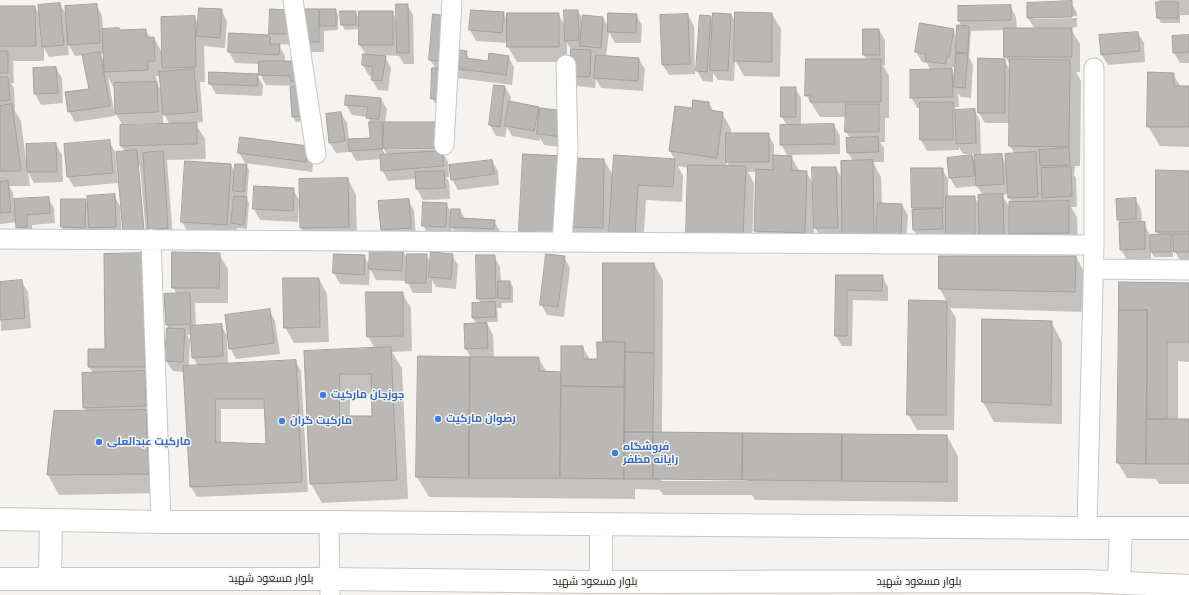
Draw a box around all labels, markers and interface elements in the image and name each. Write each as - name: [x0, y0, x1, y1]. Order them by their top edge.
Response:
- place label: جوزجان مارکیت: [331, 388, 404, 402]
- marker: جوزجان مارکیت: [318, 390, 328, 400]
- place label: رضوان مارکیت: [446, 412, 516, 426]
- place label: مارکیت گران: [290, 414, 352, 428]
- marker: رضوان مارکیت: [433, 414, 443, 424]
- marker: مارکیت گران: [277, 416, 287, 426]
- place label: مارکیت عبدالعلی: [107, 435, 191, 449]
- marker: مارکیت عبدالعلی: [94, 437, 104, 447]
- place label: فروشگاه رایانه مظفر: [623, 440, 678, 466]
- marker: فروشگاه رایانه مظفر: [610, 448, 620, 458]
- street label: بلوار مسعود شهید: [229, 572, 313, 586]
- street label: بلوار مسعود شهید: [553, 575, 637, 589]
- street label: بلوار مسعود شهید: [877, 575, 961, 589]

